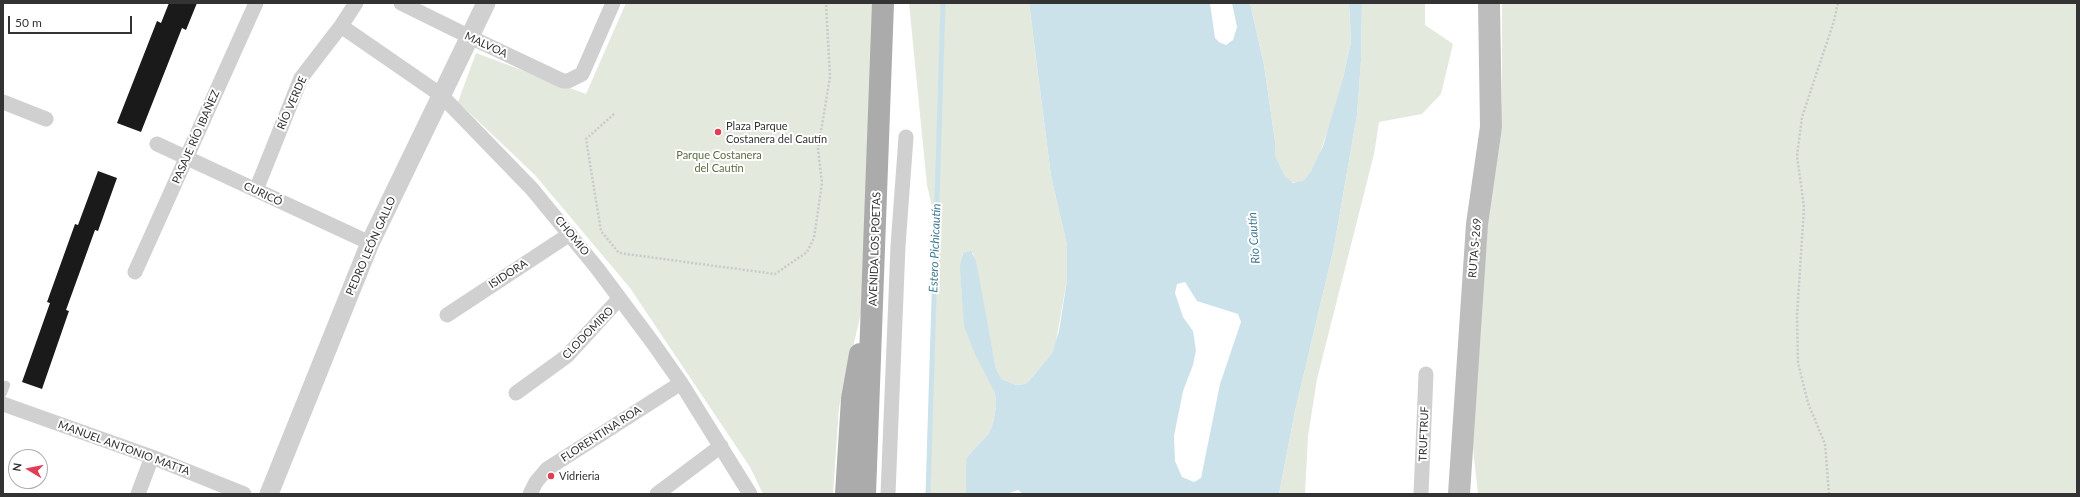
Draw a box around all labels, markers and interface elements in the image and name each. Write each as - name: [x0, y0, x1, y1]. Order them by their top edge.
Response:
- scale bar: [10, 8, 134, 34]
- text: 50 m: [15, 15, 42, 30]
- street label: MALVOA: [463, 29, 509, 61]
- street label: RÍO VERDE: [274, 74, 310, 132]
- street label: PASAJE RÍO IBAÑEZ: [169, 88, 223, 186]
- place label: Plaza Parque Costanera del Cautín: [726, 119, 827, 145]
- marker: Plaza Parque Costanera del Cautín: [713, 127, 723, 137]
- park label: Parque Costanera del Cautín: [676, 148, 762, 174]
- street label: CURICÓ: [241, 179, 285, 209]
- street label: AVENIDA LOS POETAS: [866, 192, 884, 306]
- street label: PEDRO LEÓN GALLO: [343, 195, 399, 297]
- water label: Estero Pichicautín: [926, 203, 944, 293]
- water label: Río Cautín: [1245, 212, 1263, 264]
- street label: CHOMIO: [552, 214, 592, 258]
- street label: RUTA S-269: [1466, 217, 1484, 279]
- street label: ISIDORA: [486, 257, 530, 291]
- street label: CLODOMIRO: [560, 304, 616, 362]
- street label: FLORENTINA ROA: [558, 403, 644, 465]
- street label: TRUFTRUF: [1416, 406, 1432, 462]
- street label: MANUEL ANTONIO MATTA: [56, 418, 192, 478]
- north arrow: [8, 449, 48, 489]
- text: N: [10, 462, 24, 472]
- place label: Vidrieria: [559, 469, 600, 483]
- marker: Vidrieria: [546, 471, 556, 481]

